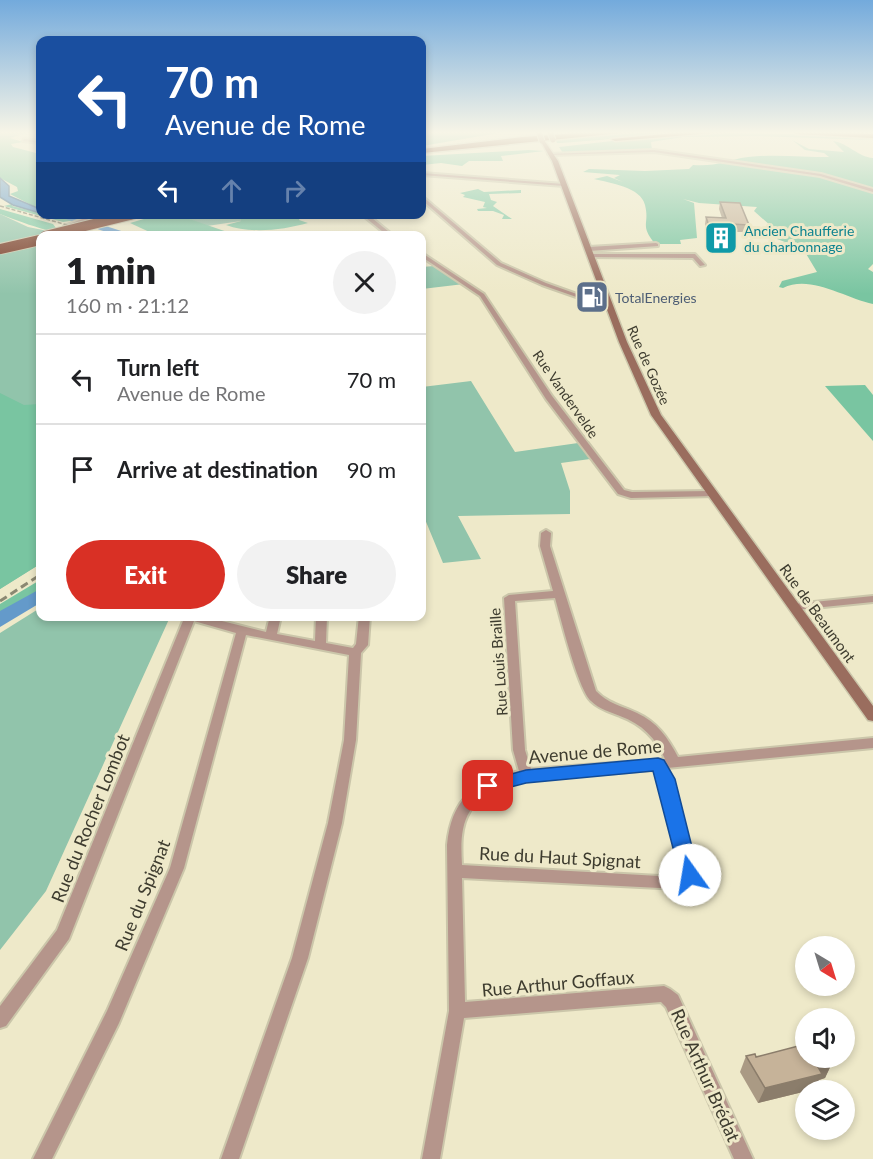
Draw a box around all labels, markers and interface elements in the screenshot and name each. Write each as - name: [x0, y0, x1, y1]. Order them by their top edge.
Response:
- text: 70 m: [165, 57, 259, 107]
- icon: left: [66, 60, 144, 138]
- text: Avenue de Rome: [165, 108, 365, 141]
- icon: left: [152, 174, 185, 207]
- icon: ahead: [215, 174, 248, 207]
- icon: right: [278, 174, 311, 207]
- building icon: Ancien Chaufferie du charbonnage: [703, 220, 739, 256]
- place label: Ancien Chaufferie du charbonnage: [744, 222, 854, 255]
- text: 1 min: [66, 248, 156, 292]
- button: close: [333, 251, 396, 314]
- fuel station icon: TotalEnergies: [574, 279, 610, 315]
- place label: TotalEnergies: [615, 289, 697, 306]
- text: 160 m · 21:12: [66, 293, 189, 317]
- street label: Rue de Gozée: [624, 323, 674, 407]
- street label: Rue Vandervelde: [529, 347, 603, 441]
- text: Turn left: [117, 354, 199, 381]
- icon: left: [66, 363, 99, 396]
- text: 70 m: [347, 366, 396, 393]
- text: Avenue de Rome: [117, 381, 265, 405]
- icon: arrive: [66, 453, 99, 486]
- text: Arrive at destination: [117, 456, 318, 483]
- text: 90 m: [347, 456, 396, 483]
- button: Exit: [66, 540, 225, 609]
- button: Share: [237, 540, 396, 609]
- street label: Rue de Beaumont: [776, 560, 860, 666]
- street label: Rue Louis Braille: [485, 607, 511, 717]
- street label: Rue du Rocher Lombot: [46, 730, 134, 905]
- street label: Avenue de Rome: [527, 734, 663, 768]
- pin: [462, 760, 513, 811]
- icon: arrive: [471, 769, 504, 802]
- street label: Rue du Spignat: [110, 835, 175, 954]
- street label: Rue du Haut Spignat: [479, 842, 642, 872]
- position arrow: [658, 843, 722, 907]
- north arrow: [795, 936, 855, 996]
- map controls: [795, 936, 855, 1140]
- street label: Rue Arthur Goffaux: [481, 965, 635, 1001]
- street label: Rue Arthur Brédat: [667, 1005, 745, 1145]
- button: sound: [795, 1008, 855, 1068]
- button: layers: [795, 1080, 855, 1140]

